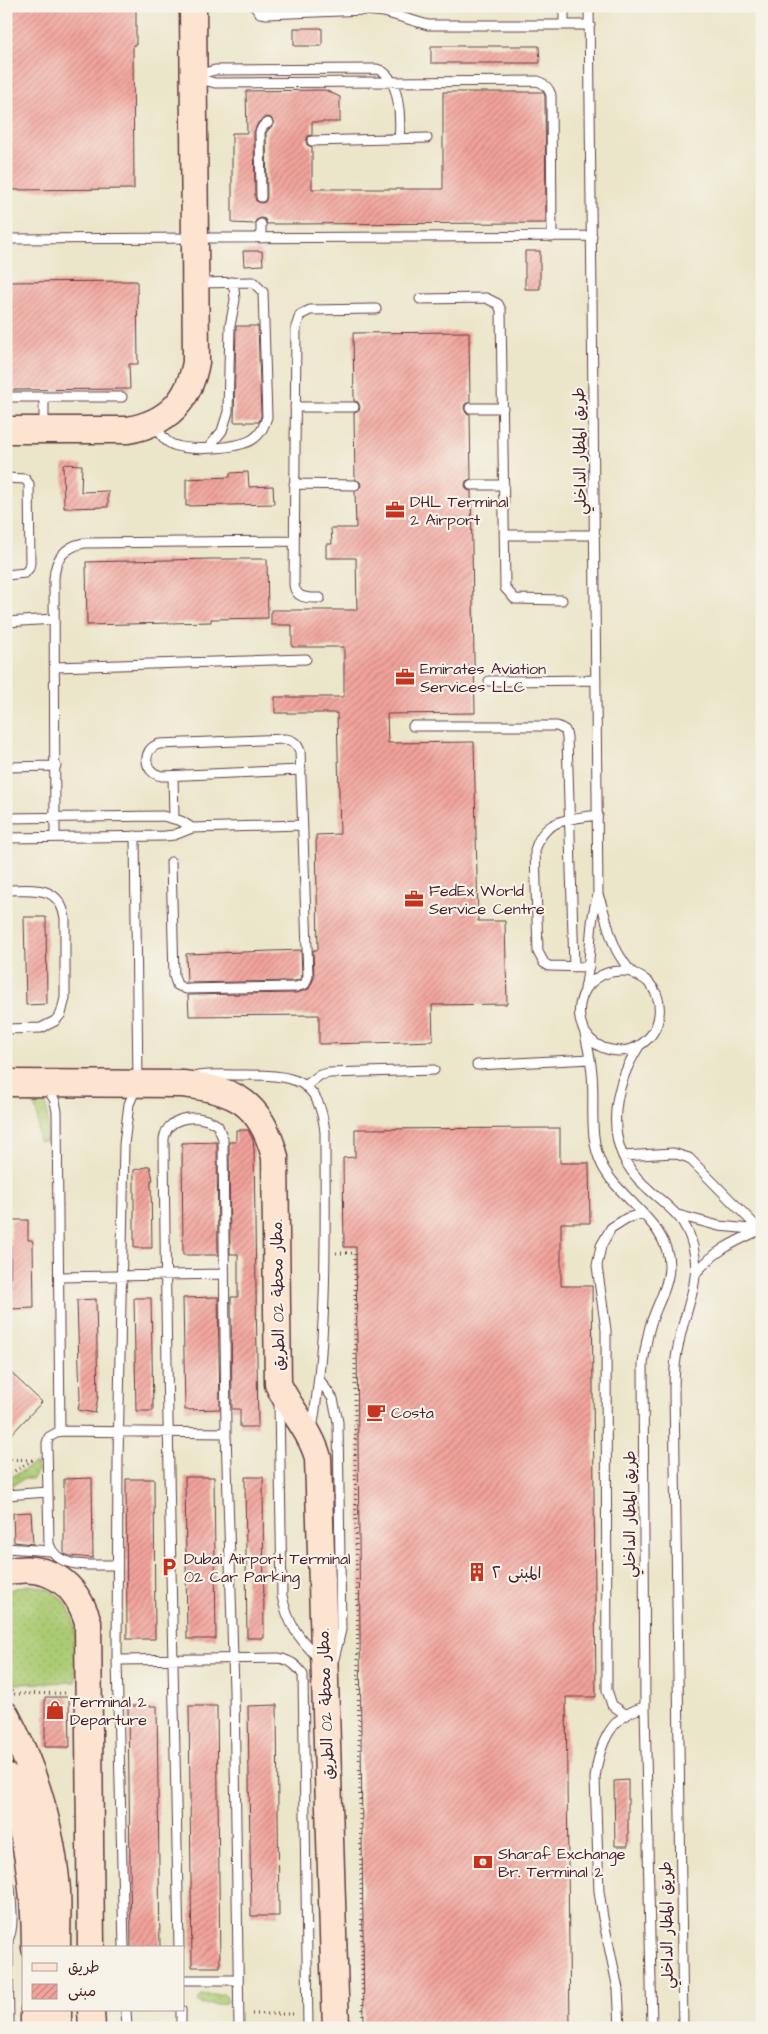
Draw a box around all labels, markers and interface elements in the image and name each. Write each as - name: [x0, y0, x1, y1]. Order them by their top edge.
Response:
- street label: طريق المطار الداخلي: [568, 387, 595, 515]
- place label: DHL Terminal 2 Airport: [410, 491, 509, 531]
- office icon: DHL Terminal 2 Airport: [384, 499, 406, 521]
- place label: Emirates Aviation Services LLC: [420, 658, 546, 698]
- office icon: Emirates Aviation Services LLC: [394, 666, 416, 688]
- place label: FedEx World Service Centre: [429, 880, 545, 920]
- office icon: FedEx World Service Centre: [403, 888, 425, 910]
- street label: مطار محطة 02 الطريق.: [266, 1219, 290, 1371]
- cafe icon: Costa: [365, 1401, 387, 1423]
- place label: Costa: [391, 1402, 434, 1424]
- street label: طريق المطار الداخلي: [619, 1450, 644, 1578]
- place label: Dubai Airport Terminal 02 Car Parking: [184, 1548, 351, 1589]
- parking icon: Dubai Airport Terminal 02 Car Parking: [158, 1556, 180, 1578]
- building icon: المبنى ٢: [466, 1561, 488, 1583]
- place label: المبنى ٢: [492, 1562, 542, 1584]
- street label: مطار محطة 02 الطريق.: [312, 1628, 340, 1780]
- place label: Terminal 2 Departure: [70, 1691, 147, 1731]
- shop icon: Terminal 2 Departure: [44, 1699, 66, 1721]
- place label: Sharaf Exchange Br. Terminal 2: [498, 1843, 626, 1883]
- bank icon: Sharaf Exchange Br. Terminal 2: [472, 1851, 494, 1873]
- street label: طريق المطار الداخلي: [655, 1861, 682, 1989]
- legend: [22, 1946, 185, 2012]
- text: طريق: [68, 1957, 100, 1978]
- text: مبنى: [68, 1981, 96, 2002]

